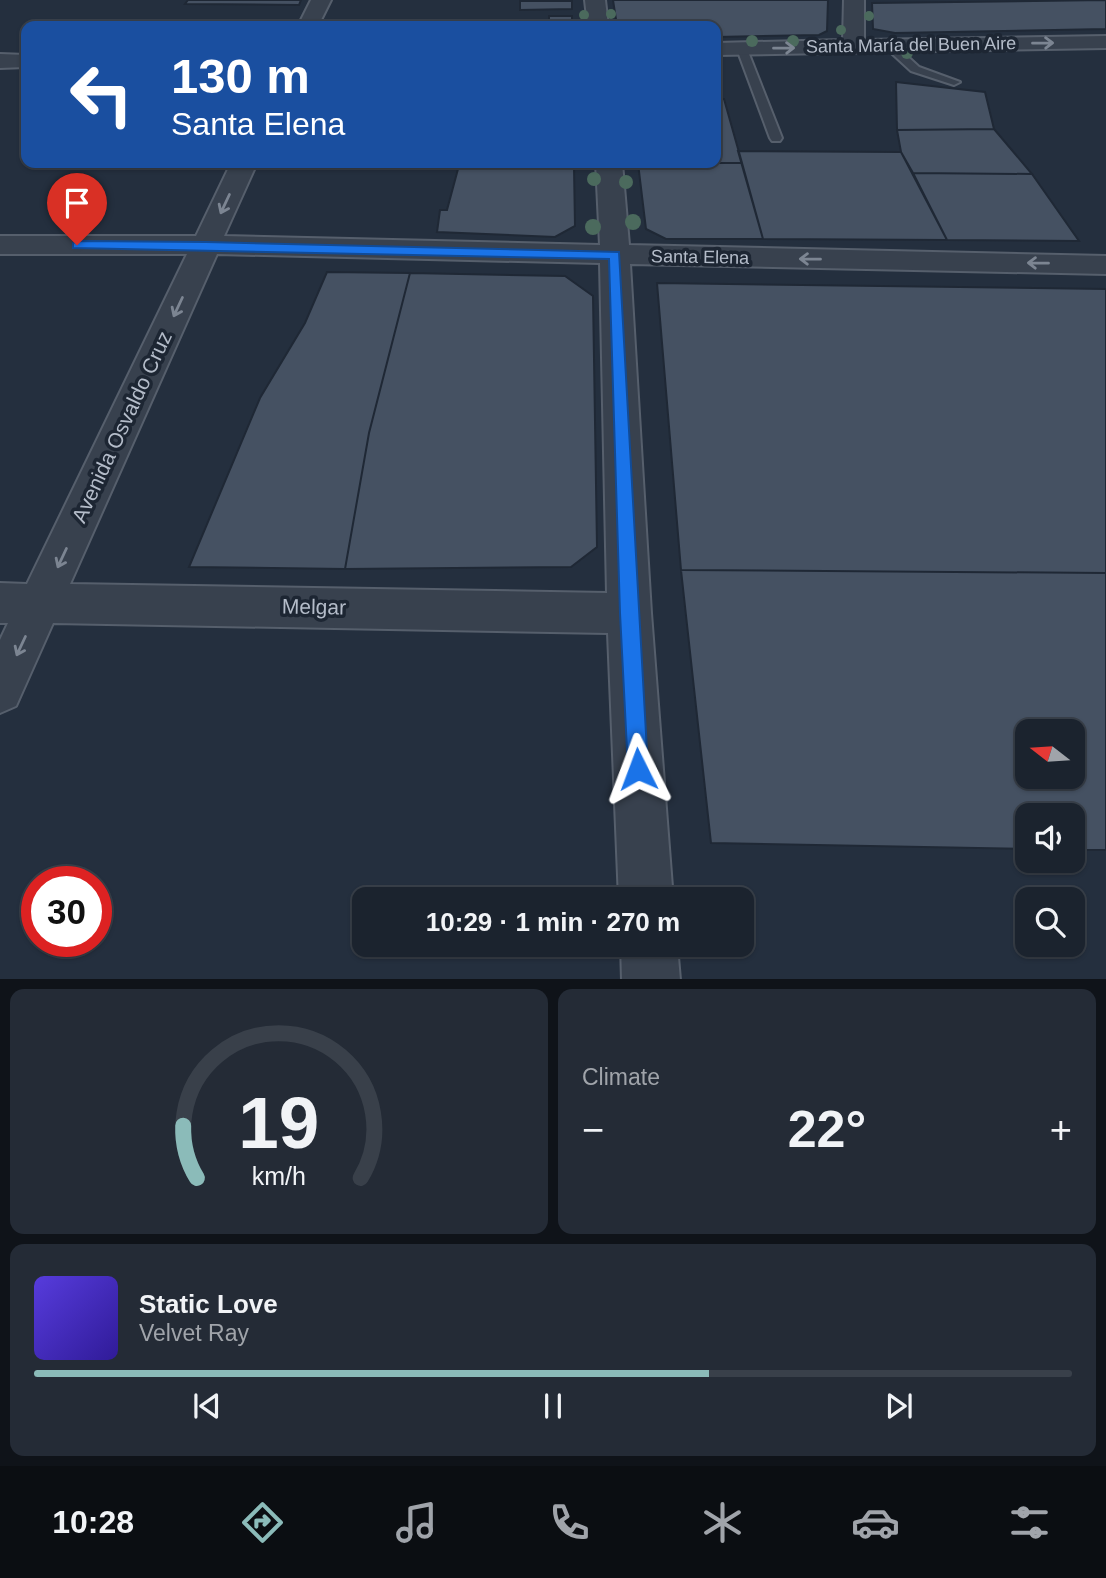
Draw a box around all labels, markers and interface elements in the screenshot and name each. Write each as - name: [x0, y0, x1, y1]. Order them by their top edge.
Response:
- street label: Santa María del Buen Aire: [806, 33, 1016, 57]
- one-way arrow: [1032, 36, 1055, 50]
- one-way arrow: [772, 41, 795, 55]
- icon: left: [56, 49, 147, 140]
- text: 130 m: [171, 49, 310, 103]
- text: Santa Elena: [171, 106, 345, 142]
- pin: [47, 173, 107, 245]
- icon: arrive: [58, 184, 96, 222]
- one-way arrow: [218, 193, 231, 214]
- street label: Santa Elena: [651, 246, 750, 268]
- one-way arrow: [799, 252, 822, 266]
- one-way arrow: [1027, 257, 1050, 270]
- one-way arrow: [170, 296, 184, 317]
- street label: Avenida Osvaldo Cruz: [67, 327, 176, 526]
- one-way arrow: [54, 547, 68, 568]
- street label: Melgar: [282, 594, 346, 619]
- one-way arrow: [13, 635, 27, 656]
- north arrow: [1015, 719, 1085, 789]
- map controls: [1015, 719, 1085, 957]
- position arrow: [601, 732, 675, 806]
- button: sound: [1015, 803, 1085, 873]
- speed limit sign: 30: [21, 866, 112, 957]
- button: search: [1015, 887, 1085, 957]
- text: 10:29 · 1 min · 270 m: [426, 907, 680, 937]
- text: Climate: [582, 1064, 660, 1090]
- text: 19: [239, 1082, 319, 1163]
- text: 22°: [788, 1100, 866, 1158]
- text: −: [582, 1109, 604, 1151]
- text: +: [1050, 1109, 1072, 1151]
- text: km/h: [252, 1161, 306, 1189]
- text: Static Love: [139, 1289, 278, 1319]
- text: Velvet Ray: [139, 1320, 249, 1346]
- icon: previous: [188, 1387, 226, 1425]
- icon: pause: [534, 1387, 572, 1425]
- icon: next: [880, 1387, 918, 1425]
- icon: directions: [238, 1498, 287, 1547]
- icon: music: [392, 1498, 441, 1547]
- icon: phone: [545, 1498, 594, 1547]
- icon: climate: [698, 1498, 747, 1547]
- icon: car: [851, 1498, 900, 1547]
- icon: filters: [1005, 1498, 1054, 1547]
- text: 10:28: [52, 1504, 134, 1540]

